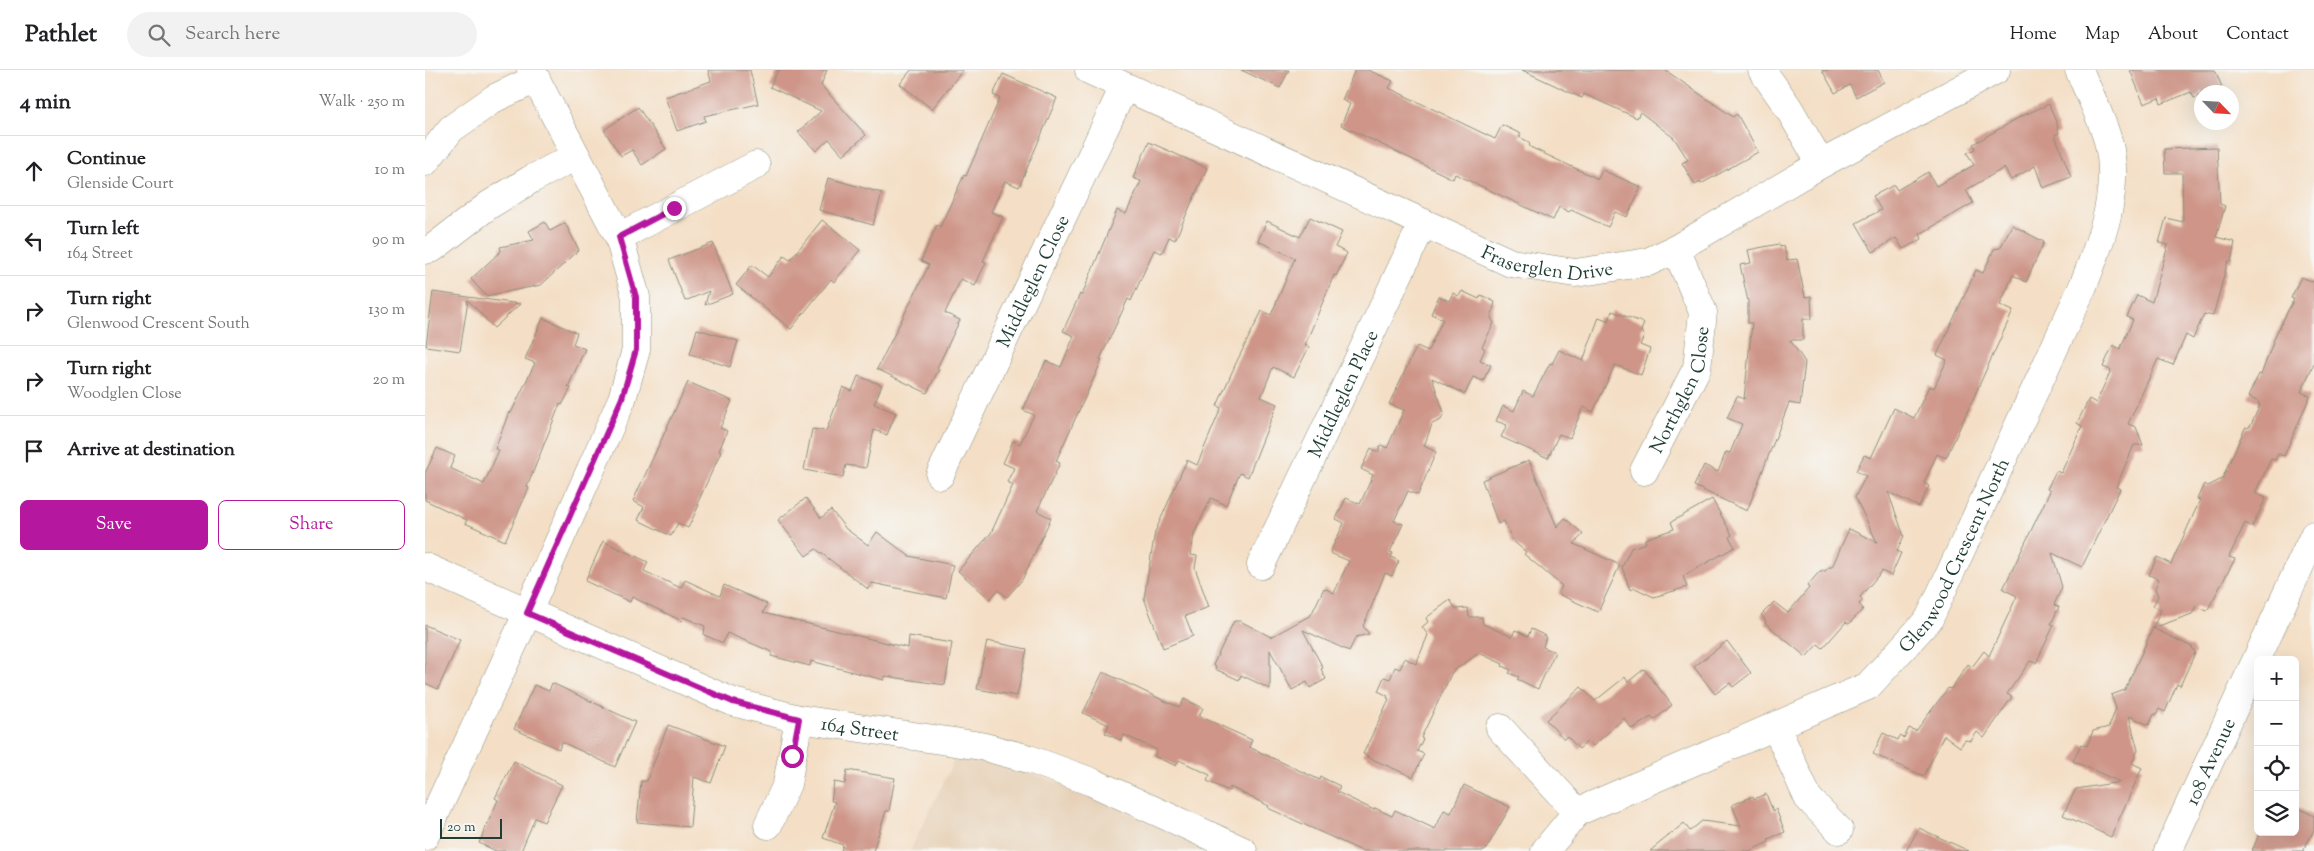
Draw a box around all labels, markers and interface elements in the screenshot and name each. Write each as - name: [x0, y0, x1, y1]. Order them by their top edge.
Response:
- search box: [127, 12, 477, 57]
- text: Pathlet: [25, 18, 97, 52]
- icon: search: [145, 21, 173, 49]
- text: Search here: [185, 21, 280, 48]
- text: Home: [2010, 22, 2057, 48]
- text: Map: [2085, 22, 2120, 48]
- text: About: [2148, 22, 2198, 48]
- text: Contact: [2226, 22, 2289, 48]
- north arrow: [2194, 85, 2239, 130]
- text: 4 min: [20, 88, 71, 118]
- text: Walk · 250 m: [319, 91, 405, 114]
- text: Continue: [67, 146, 146, 173]
- icon: ahead: [20, 157, 48, 185]
- text: 10 m: [375, 159, 405, 182]
- text: Glenside Court: [67, 173, 174, 196]
- route end: [663, 197, 686, 220]
- street label: Middleglen Close: [991, 211, 1077, 353]
- text: Turn left: [67, 216, 139, 243]
- icon: left: [20, 227, 48, 255]
- text: 90 m: [372, 229, 405, 252]
- street label: Fraserglen Drive: [1476, 240, 1615, 290]
- text: 164 Street: [67, 243, 133, 266]
- text: Turn right: [67, 286, 151, 313]
- icon: right: [20, 297, 48, 325]
- text: 130 m: [368, 299, 405, 322]
- text: Glenwood Crescent South: [67, 313, 250, 336]
- street label: Northglen Close: [1644, 325, 1717, 459]
- street label: Middleglen Place: [1303, 326, 1387, 463]
- text: Turn right: [67, 356, 151, 383]
- icon: right: [20, 367, 48, 395]
- text: 20 m: [372, 369, 405, 392]
- text: Woodglen Close: [67, 383, 182, 406]
- icon: arrive: [20, 437, 48, 465]
- text: Arrive at destination: [67, 437, 235, 464]
- street label: Glenwood Crescent North: [1893, 454, 2018, 660]
- button: Save: [20, 500, 208, 550]
- button: Share: [218, 500, 405, 550]
- map controls: [2254, 656, 2299, 836]
- button: +: [2254, 656, 2299, 701]
- button: −: [2254, 701, 2299, 746]
- street label: 164 Street: [819, 711, 901, 750]
- street label: 108 Avenue: [2180, 714, 2244, 810]
- route start: [781, 745, 804, 768]
- button: locate: [2254, 746, 2299, 791]
- button: layers: [2254, 791, 2299, 836]
- scale bar: [440, 816, 503, 839]
- text: 20 m: [447, 818, 476, 838]

